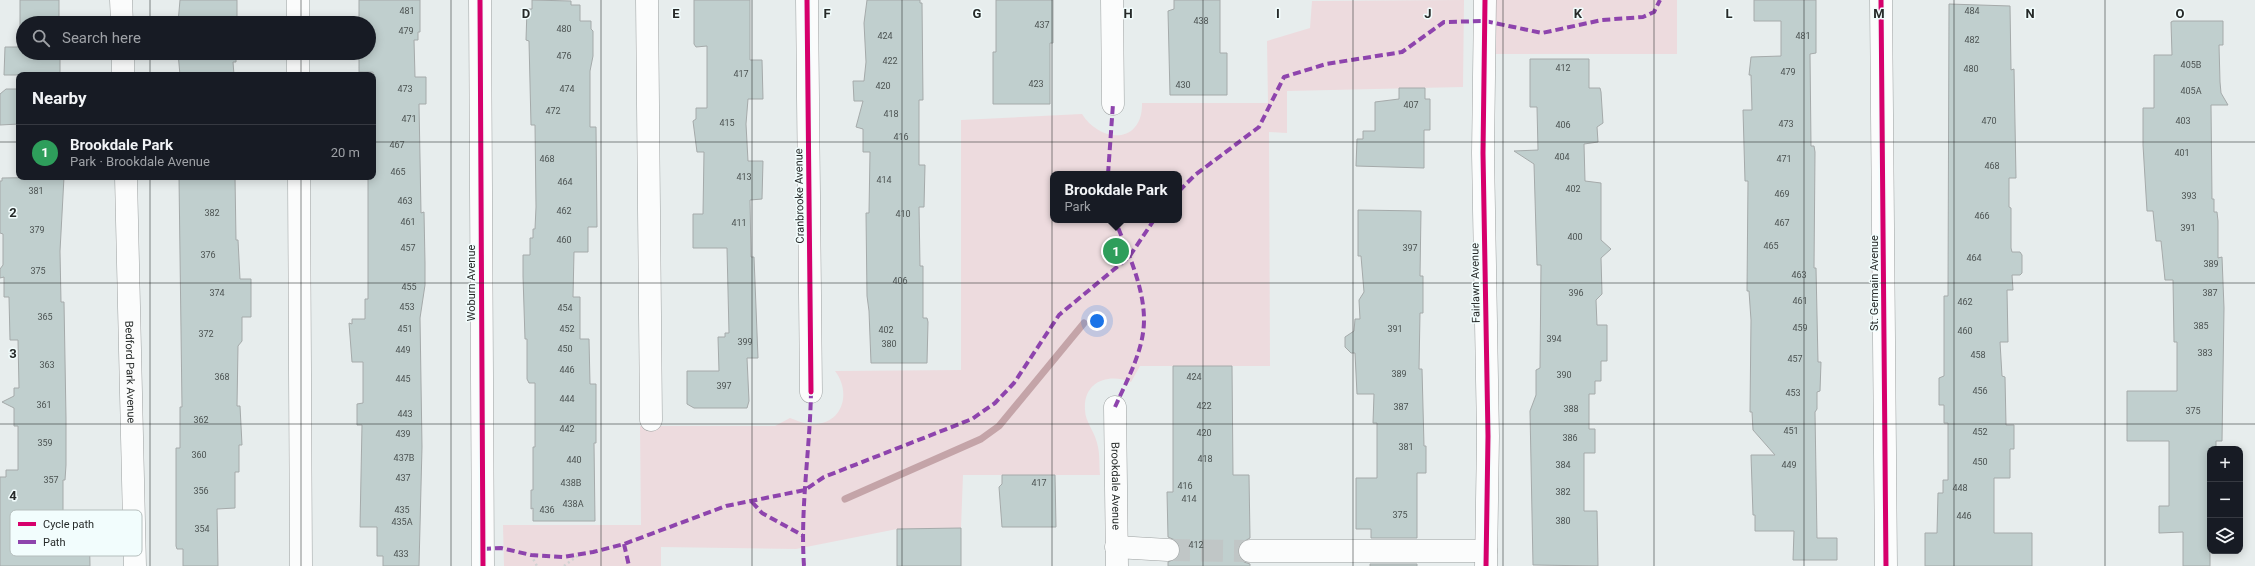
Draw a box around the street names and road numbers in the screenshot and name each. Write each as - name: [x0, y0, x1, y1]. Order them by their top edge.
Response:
- street label: Cranbrooke Avenue: [792, 148, 807, 244]
- street label: St. Germain Avenue: [1868, 235, 1881, 331]
- street label: Fairlawn Avenue: [1468, 243, 1483, 323]
- street label: Woburn Avenue: [465, 245, 478, 321]
- street label: Bedford Park Avenue: [122, 321, 138, 424]
- street label: Brookdale Avenue: [1108, 442, 1123, 530]

